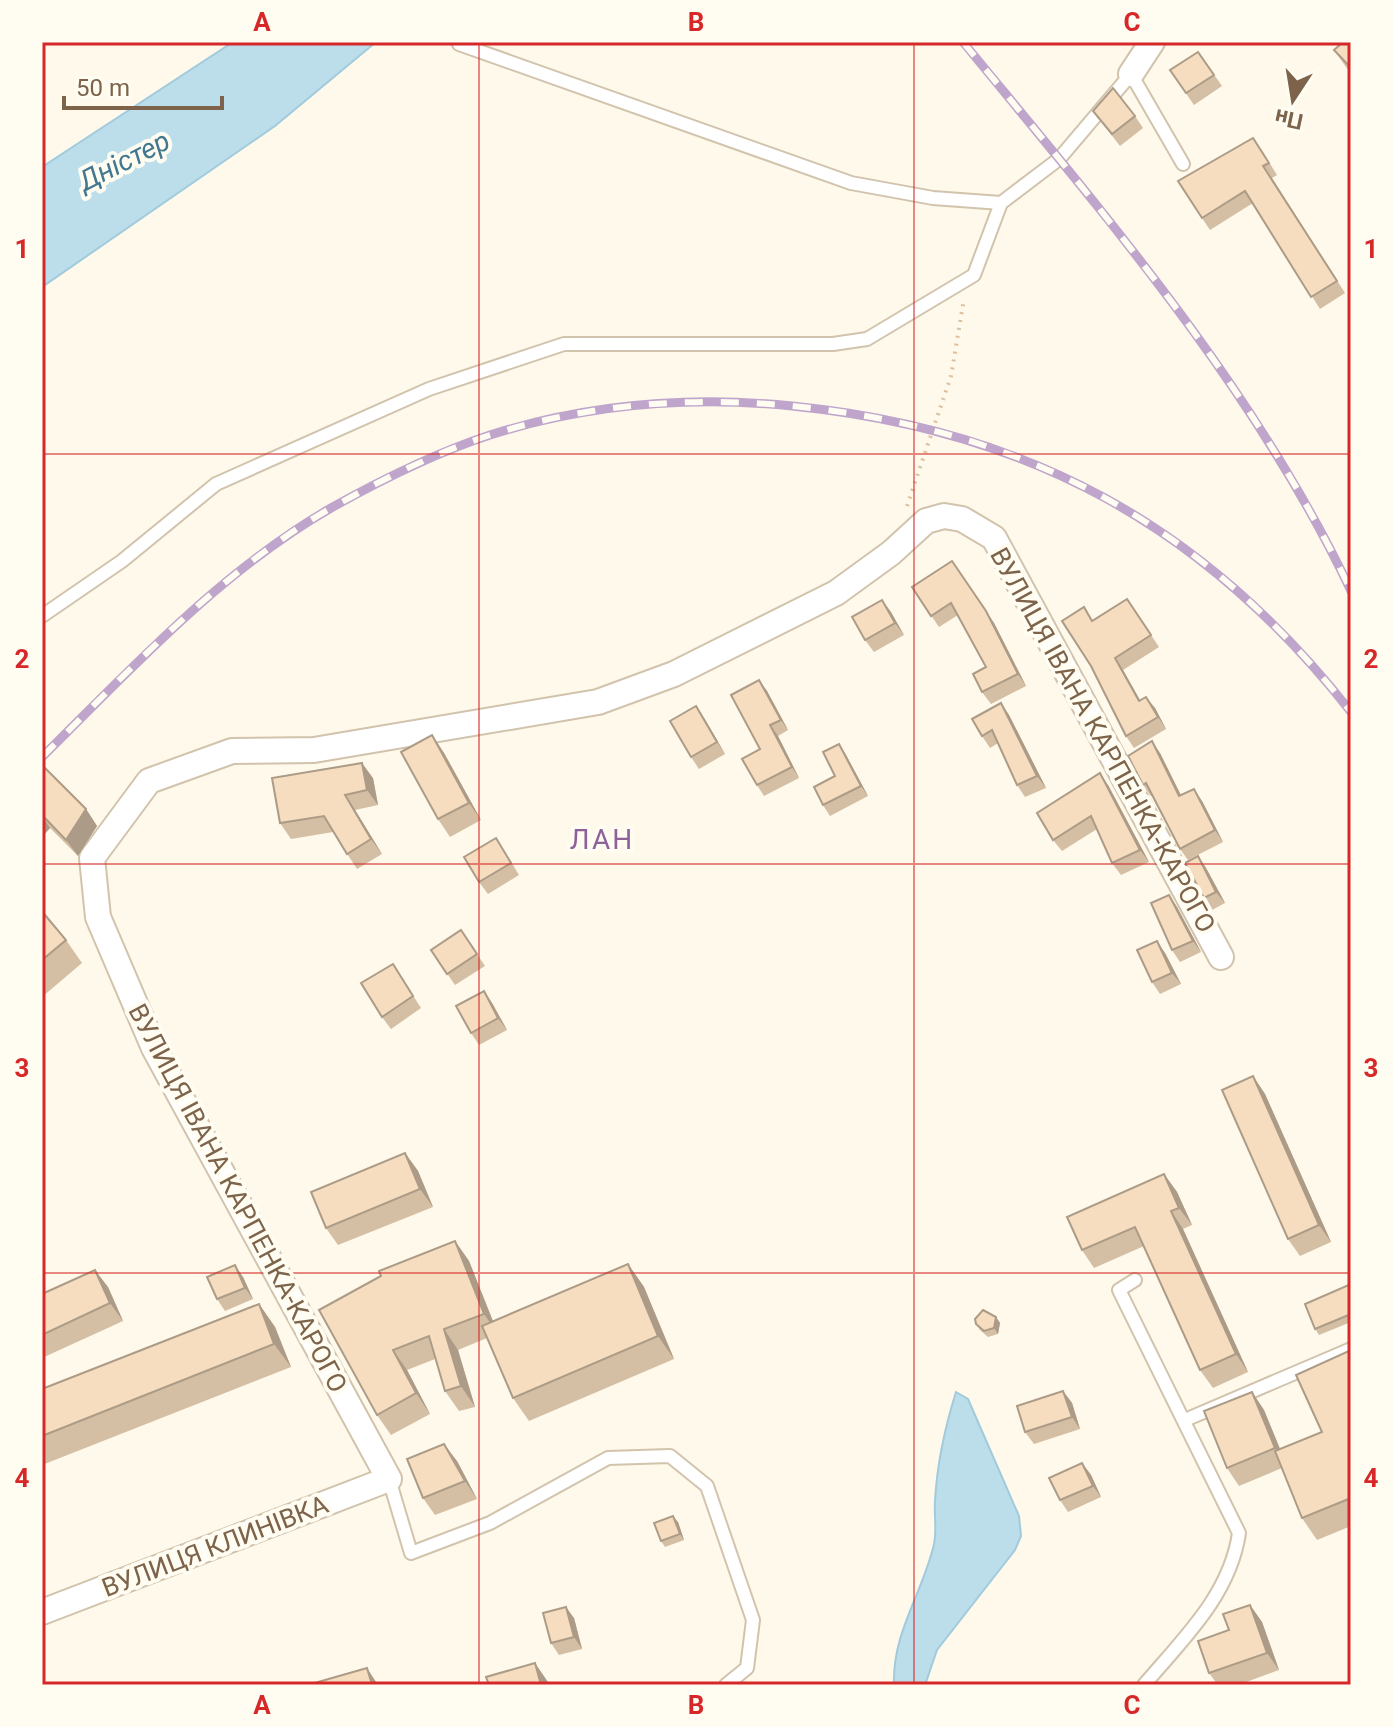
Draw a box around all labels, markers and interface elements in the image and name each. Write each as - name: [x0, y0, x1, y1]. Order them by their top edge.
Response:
- text: A: [253, 7, 271, 37]
- text: B: [688, 7, 704, 37]
- text: C: [1123, 7, 1141, 37]
- scale bar: [64, 60, 222, 110]
- north arrow: [1253, 60, 1333, 140]
- text: 50 m: [76, 74, 130, 102]
- text: Пн: [1273, 104, 1305, 134]
- water label: Дністер: [71, 124, 175, 199]
- text: 1: [15, 234, 29, 264]
- text: 1: [1364, 234, 1378, 264]
- street label: ВУЛИЦЯ ІВАНА КАРПЕНКА-КАРОГО: [984, 542, 1222, 938]
- text: 2: [15, 644, 29, 674]
- text: 2: [1364, 644, 1378, 674]
- district label: ЛАН: [570, 823, 634, 856]
- street label: ВУЛИЦЯ ІВАНА КАРПЕНКА-КАРОГО: [123, 999, 353, 1397]
- text: 3: [15, 1053, 29, 1083]
- text: 3: [1364, 1053, 1378, 1083]
- text: 4: [15, 1463, 30, 1493]
- text: 4: [1364, 1463, 1379, 1493]
- street label: ВУЛИЦЯ КЛИНІВКА: [98, 1489, 332, 1603]
- text: A: [253, 1690, 271, 1720]
- text: B: [688, 1690, 704, 1720]
- text: C: [1123, 1690, 1141, 1720]

